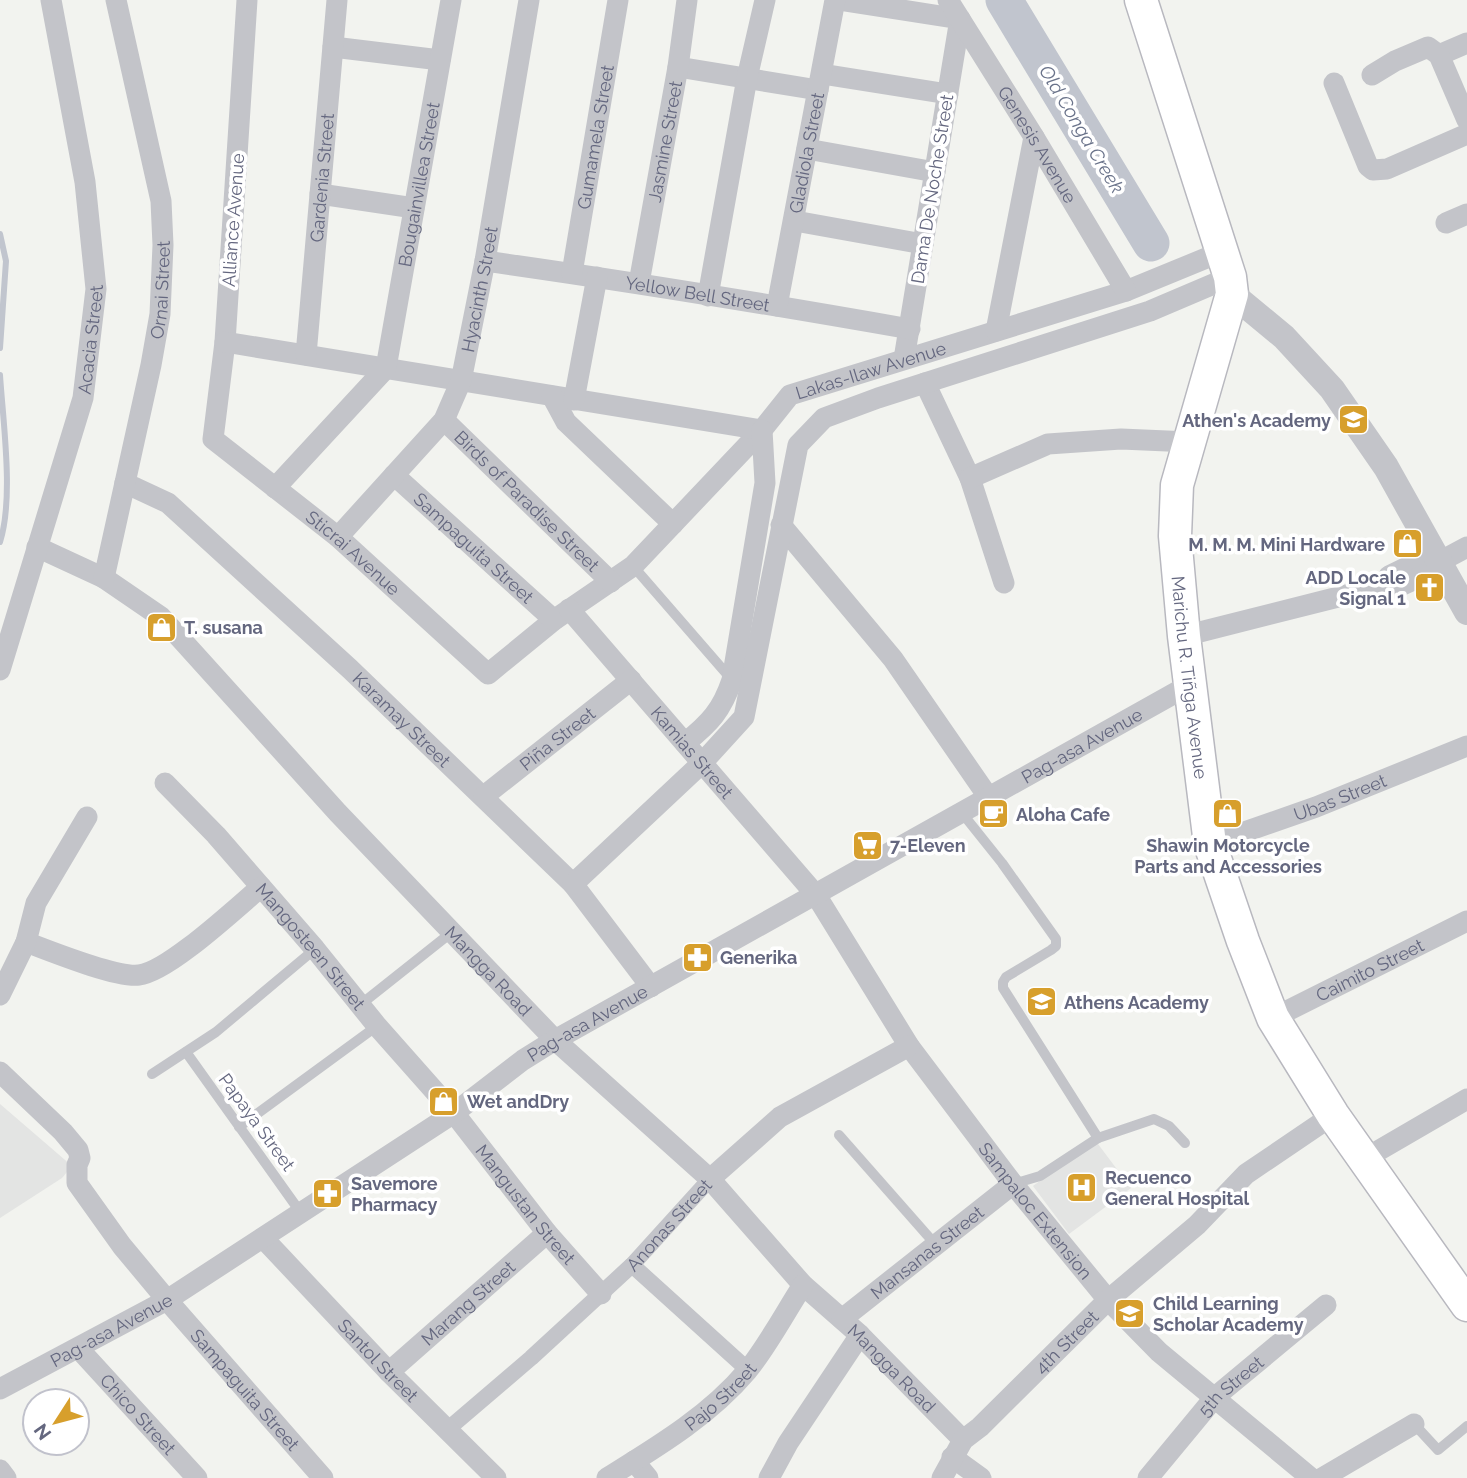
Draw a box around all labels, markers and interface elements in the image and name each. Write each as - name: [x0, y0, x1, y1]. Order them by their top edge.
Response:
- water label: Old Conga Creek: [1035, 61, 1129, 197]
- street label: Gumamela Street: [572, 63, 617, 211]
- street label: Jasmine Street: [643, 79, 686, 204]
- street label: Genesis Avenue: [994, 82, 1082, 207]
- street label: Gladiola Street: [784, 90, 828, 215]
- street label: Dama De Noche Street: [907, 93, 957, 285]
- street label: Bougainvillea Street: [394, 100, 443, 268]
- street label: Gardenia Street: [305, 112, 338, 243]
- street label: Alliance Avenue: [218, 152, 248, 287]
- street label: Hyacinth Street: [457, 225, 501, 354]
- street label: Ornai Street: [145, 240, 174, 341]
- street label: Yellow Bell Street: [624, 271, 771, 315]
- street label: Acacia Street: [73, 284, 107, 396]
- street label: Lakas-Ilaw Avenue: [793, 337, 949, 403]
- school or university icon: Athen's Academy: [1337, 403, 1371, 437]
- place label: Athen's Academy: [1182, 410, 1331, 431]
- street label: Birds of Paradise Street: [451, 426, 604, 576]
- street label: Sampaguita Street: [410, 488, 538, 607]
- street label: Sticrai Avenue: [302, 506, 405, 599]
- shop icon: M. M. M. Mini Hardware: [1391, 527, 1425, 561]
- place label: M. M. M. Mini Hardware: [1188, 534, 1385, 555]
- place label: ADD Locale Signal 1: [1305, 567, 1406, 609]
- church icon: ADD Locale Signal 1: [1412, 570, 1446, 604]
- street label: Marichu R. Tiñga Avenue: [1168, 575, 1212, 781]
- shop icon: T. susana: [144, 610, 178, 644]
- place label: T. susana: [184, 617, 263, 638]
- street label: Karamay Street: [349, 667, 455, 771]
- street label: Piña Street: [515, 702, 599, 775]
- street label: Kamias Street: [647, 702, 738, 802]
- street label: Pag-asa Avenue: [1017, 703, 1146, 787]
- street label: Ubas Street: [1291, 769, 1389, 825]
- cafe icon: Aloha Cafe: [976, 797, 1010, 831]
- shop icon: Shawin Motorcycle Parts and Accessories: [1211, 797, 1245, 831]
- place label: Aloha Cafe: [1016, 804, 1110, 825]
- supermarket icon: 7-Eleven: [850, 828, 884, 862]
- place label: 7-Eleven: [890, 835, 966, 856]
- place label: Shawin Motorcycle Parts and Accessories: [1134, 835, 1322, 877]
- street label: Mangosteen Street: [252, 879, 370, 1014]
- street label: Mangga Road: [441, 921, 536, 1020]
- street label: Caimito Street: [1312, 934, 1427, 1005]
- pharmacy icon: Generika: [680, 940, 714, 974]
- place label: Generika: [720, 947, 797, 968]
- street label: Pag-asa Avenue: [523, 980, 651, 1065]
- school or university icon: Athens Academy: [1024, 985, 1058, 1019]
- place label: Athens Academy: [1064, 992, 1209, 1013]
- street label: Papaya Street: [215, 1069, 299, 1175]
- shop icon: Wet andDry: [427, 1084, 461, 1118]
- place label: Wet andDry: [467, 1091, 569, 1112]
- street label: Sampaloc Extension: [975, 1138, 1097, 1283]
- street label: Mangustan Street: [472, 1140, 580, 1268]
- place label: Recuenco General Hospital: [1105, 1167, 1250, 1209]
- hospital icon: Recuenco General Hospital: [1065, 1170, 1099, 1204]
- place label: Savemore Pharmacy: [351, 1173, 438, 1215]
- street label: Anonas Street: [622, 1174, 716, 1275]
- pharmacy icon: Savemore Pharmacy: [311, 1176, 345, 1210]
- street label: Mansanas Street: [866, 1201, 987, 1303]
- street label: Marang Street: [417, 1256, 519, 1349]
- street label: Pag-asa Avenue: [47, 1288, 176, 1371]
- place label: Child Learning Scholar Academy: [1153, 1293, 1304, 1335]
- school or university icon: Child Learning Scholar Academy: [1113, 1296, 1147, 1330]
- street label: 4th Street: [1030, 1306, 1102, 1378]
- street label: Santol Street: [334, 1314, 423, 1406]
- street label: Mangga Road: [844, 1319, 940, 1417]
- street label: Sampaguita Street: [187, 1325, 304, 1454]
- street label: 5th Street: [1193, 1351, 1267, 1420]
- street label: Pajo Street: [680, 1358, 760, 1435]
- street label: Chico Street: [96, 1369, 181, 1459]
- north arrow: [21, 1387, 91, 1457]
- text: N: [29, 1420, 55, 1444]

